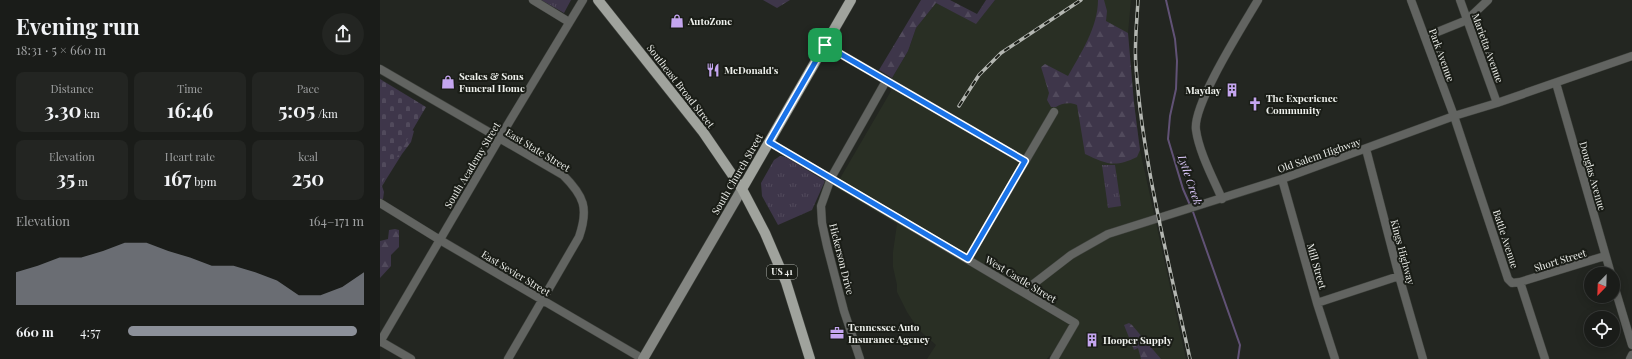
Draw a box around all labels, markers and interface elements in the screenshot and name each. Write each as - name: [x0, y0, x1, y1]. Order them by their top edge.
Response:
- text: Evening run: [16, 11, 140, 41]
- street label: Marietta Avenue: [1469, 11, 1507, 85]
- button: share: [322, 13, 364, 55]
- shop icon: AutoZone: [669, 13, 685, 29]
- place label: AutoZone: [687, 14, 732, 28]
- street label: Park Avenue: [1426, 27, 1458, 83]
- pin: [808, 28, 842, 62]
- icon: arrive: [814, 34, 836, 56]
- text: 18:31 · 5 × 660 m: [16, 41, 106, 58]
- street label: Southeast Broad Street: [644, 41, 718, 131]
- restaurant icon: McDonald's: [705, 62, 721, 78]
- place label: McDonald's: [724, 63, 779, 77]
- place label: Scales & Sons Funeral Home: [459, 69, 525, 95]
- shop icon: Scales & Sons Funeral Home: [440, 74, 456, 90]
- text: Distance: [51, 81, 93, 96]
- text: Time: [177, 81, 203, 96]
- text: Pace: [297, 81, 319, 96]
- building icon: Mayday: [1224, 82, 1240, 98]
- place label: Mayday: [1185, 83, 1222, 97]
- place label: The Experience Community: [1266, 91, 1338, 117]
- text: 3.30: [44, 96, 81, 123]
- text: 16:46: [167, 96, 213, 123]
- text: 5:05: [278, 96, 315, 123]
- church icon: The Experience Community: [1247, 96, 1263, 112]
- text: km: [81, 106, 100, 121]
- text: /km: [315, 106, 338, 121]
- street label: South Academy Street: [441, 119, 504, 211]
- street label: East State Street: [503, 125, 573, 175]
- street label: South Church Street: [708, 130, 766, 217]
- street label: Old Salem Highway: [1276, 134, 1362, 176]
- street label: Douglas Avenue: [1576, 140, 1610, 212]
- text: Elevation: [49, 149, 95, 164]
- text: Heart rate: [165, 149, 215, 164]
- text: kcal: [298, 149, 318, 164]
- water label: Lytle Creek: [1175, 152, 1206, 207]
- text: 35: [56, 164, 75, 191]
- text: 167: [163, 164, 191, 191]
- text: 250: [292, 164, 324, 191]
- text: m: [75, 174, 88, 189]
- text: bpm: [191, 174, 217, 189]
- street label: Battle Avenue: [1490, 208, 1522, 270]
- text: Elevation: [16, 212, 70, 229]
- text: 164–171 m: [309, 212, 364, 229]
- street label: Kings Highway: [1388, 218, 1418, 286]
- street label: Hickerson Drive: [826, 222, 858, 296]
- street label: Mill Street: [1304, 242, 1330, 291]
- street label: Short Street: [1532, 245, 1588, 275]
- street label: East Sevier Street: [479, 247, 554, 299]
- street label: West Castle Street: [982, 252, 1060, 306]
- road number: US 41: [767, 265, 797, 279]
- north arrow: [1584, 267, 1620, 303]
- map controls: [1584, 267, 1620, 347]
- button: locate: [1584, 311, 1620, 347]
- place label: Tennessee Auto Insurance Agency: [848, 320, 931, 346]
- text: 660 m: [16, 323, 54, 340]
- text: 4:57: [80, 323, 101, 340]
- office icon: Tennessee Auto Insurance Agency: [829, 325, 845, 341]
- building icon: Hooper Supply: [1084, 332, 1100, 348]
- place label: Hooper Supply: [1103, 333, 1173, 347]

